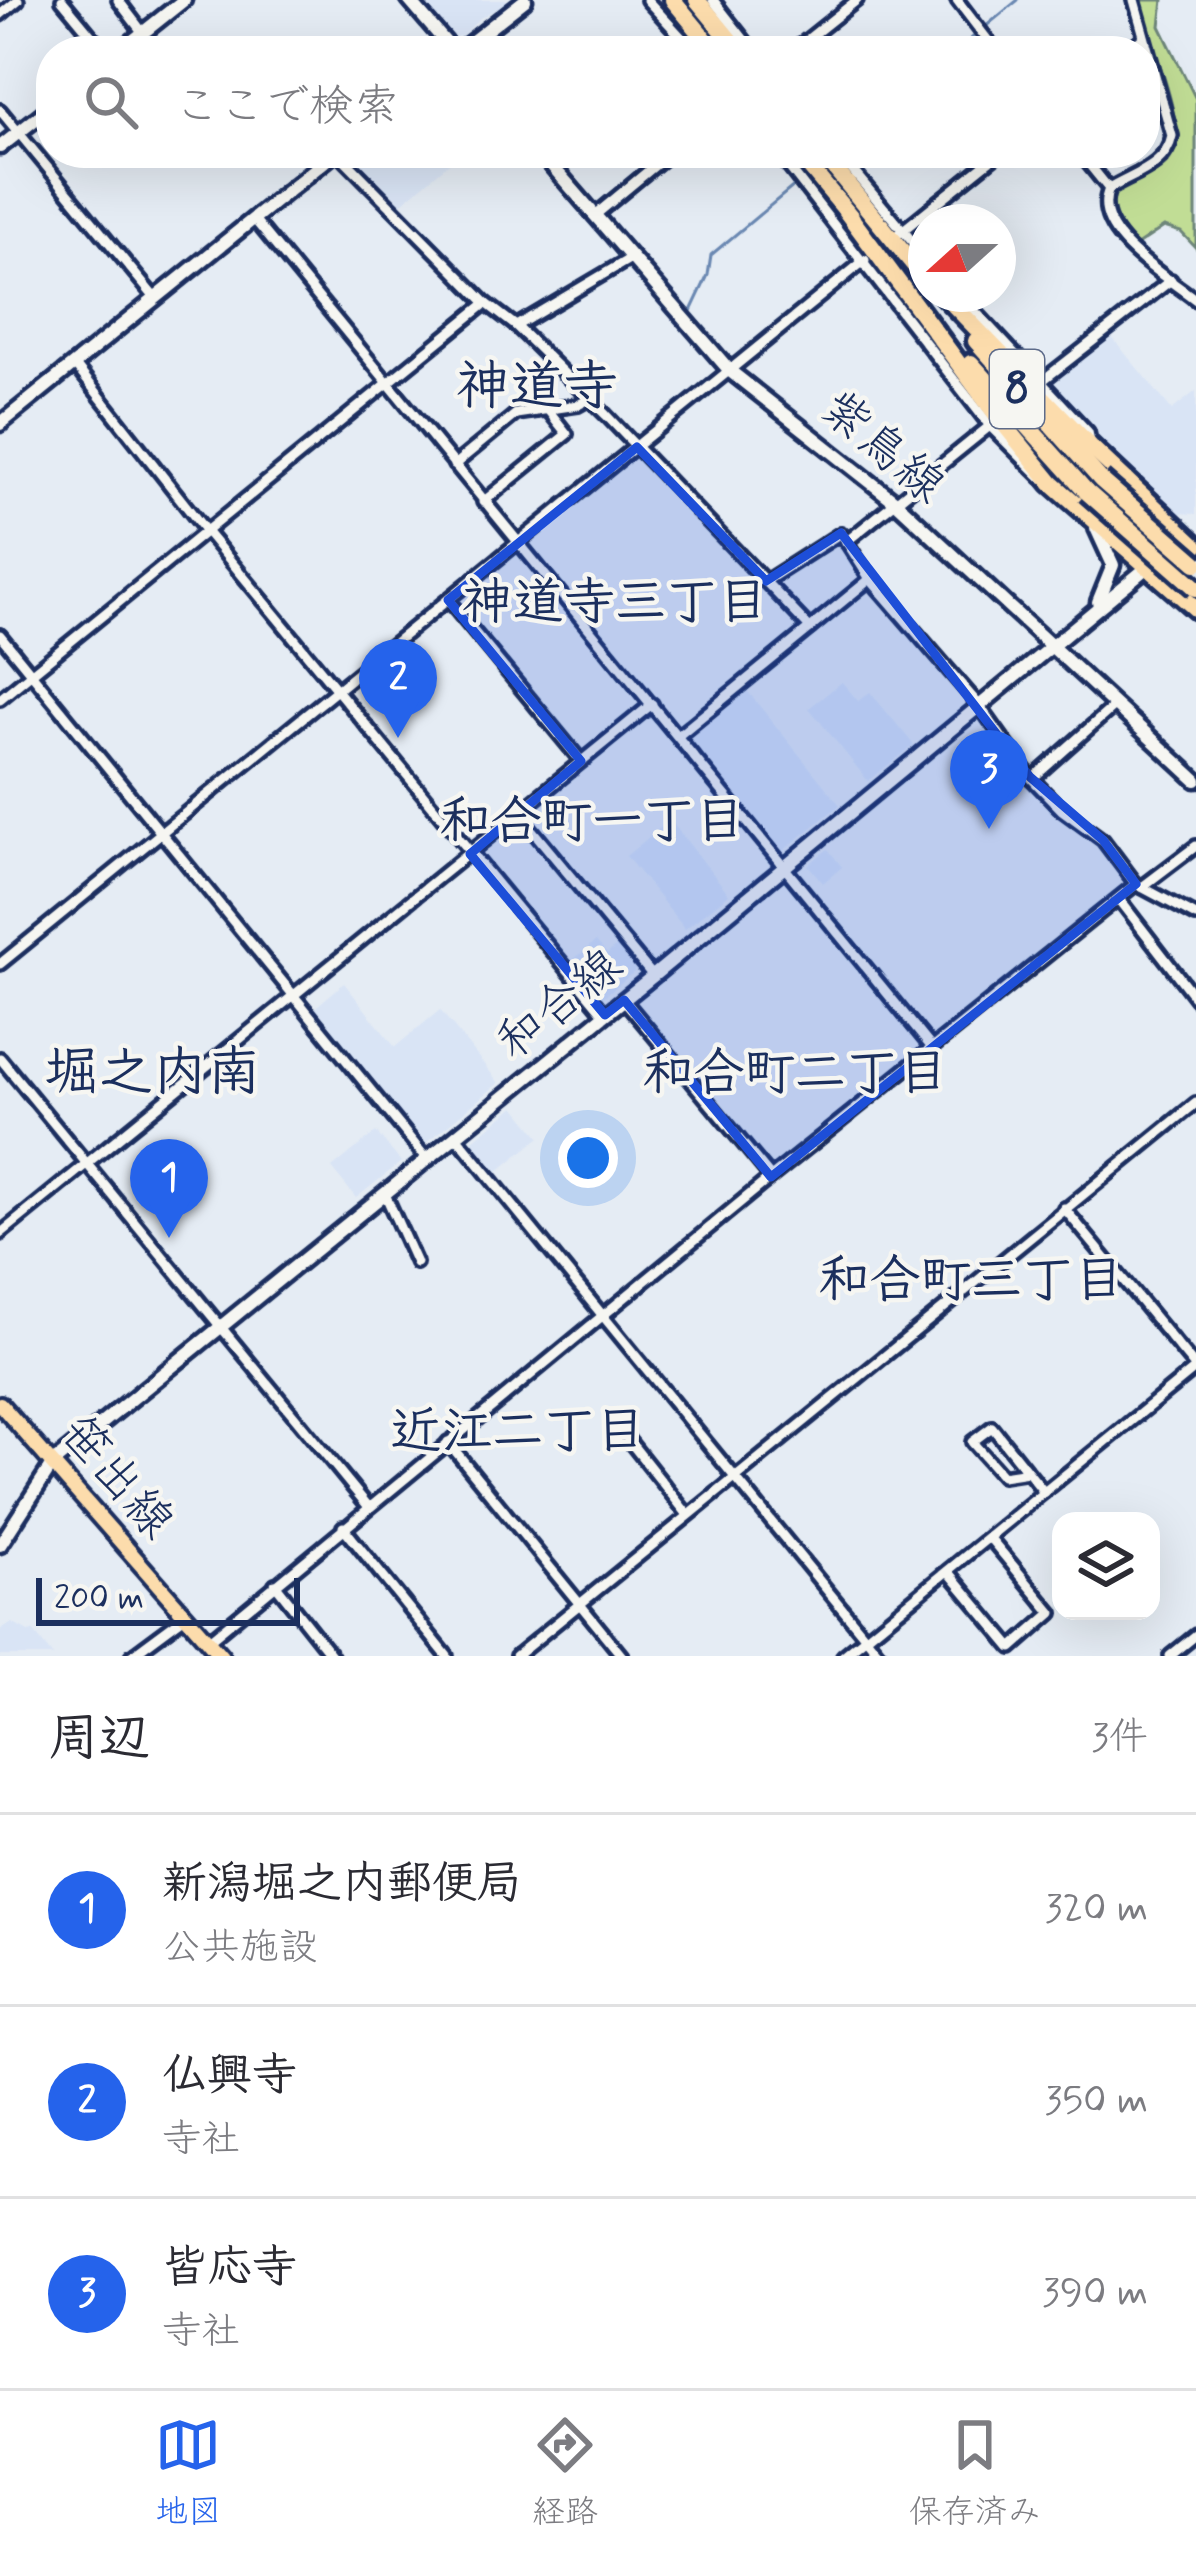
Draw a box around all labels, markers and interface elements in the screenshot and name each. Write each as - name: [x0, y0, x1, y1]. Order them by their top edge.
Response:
- search box: [36, 36, 1160, 168]
- icon: search: [78, 69, 144, 135]
- text: ここで検索: [174, 78, 399, 137]
- north arrow: [908, 204, 1016, 312]
- road number: 8: [990, 350, 1044, 428]
- district label: 神道寺: [456, 353, 618, 424]
- street label: 紫鳥線: [807, 378, 957, 518]
- district label: 神道寺三丁目: [462, 571, 768, 637]
- pin: 2: [359, 639, 437, 738]
- pin: 3: [950, 730, 1028, 829]
- district label: 和合町一丁目: [439, 790, 745, 856]
- street label: 和合線: [484, 935, 636, 1075]
- district label: 堀之内南: [45, 1039, 261, 1110]
- district label: 和合町二丁目: [642, 1042, 948, 1108]
- your location: [558, 1128, 618, 1188]
- pin: 1: [130, 1139, 208, 1238]
- district label: 和合町三丁目: [818, 1249, 1124, 1315]
- district label: 近江二丁目: [390, 1400, 646, 1466]
- street label: 笹出線: [45, 1403, 187, 1553]
- map controls: [1052, 1512, 1160, 1620]
- button: layers: [1052, 1512, 1160, 1620]
- scale bar: [36, 1572, 300, 1625]
- text: 200 m: [54, 1577, 144, 1621]
- text: 周辺: [48, 1707, 150, 1773]
- text: 3件: [1091, 1713, 1148, 1764]
- text: 新潟堀之内郵便局: [162, 1855, 522, 1914]
- text: 1: [78, 1884, 96, 1935]
- text: 320 m: [1045, 1884, 1148, 1935]
- text: 公共施設: [162, 1923, 318, 1974]
- text: 仏興寺: [162, 2047, 297, 2106]
- text: 2: [77, 2076, 97, 2127]
- text: 350 m: [1045, 2076, 1148, 2127]
- text: 寺社: [162, 2115, 240, 2166]
- text: 皆応寺: [162, 2239, 297, 2298]
- text: 3: [78, 2268, 96, 2319]
- text: 390 m: [1042, 2268, 1148, 2319]
- text: 寺社: [162, 2307, 240, 2358]
- tab: 地図: [155, 2412, 221, 2535]
- tab: 経路: [532, 2412, 598, 2535]
- tab: 保存済み: [909, 2412, 1041, 2535]

